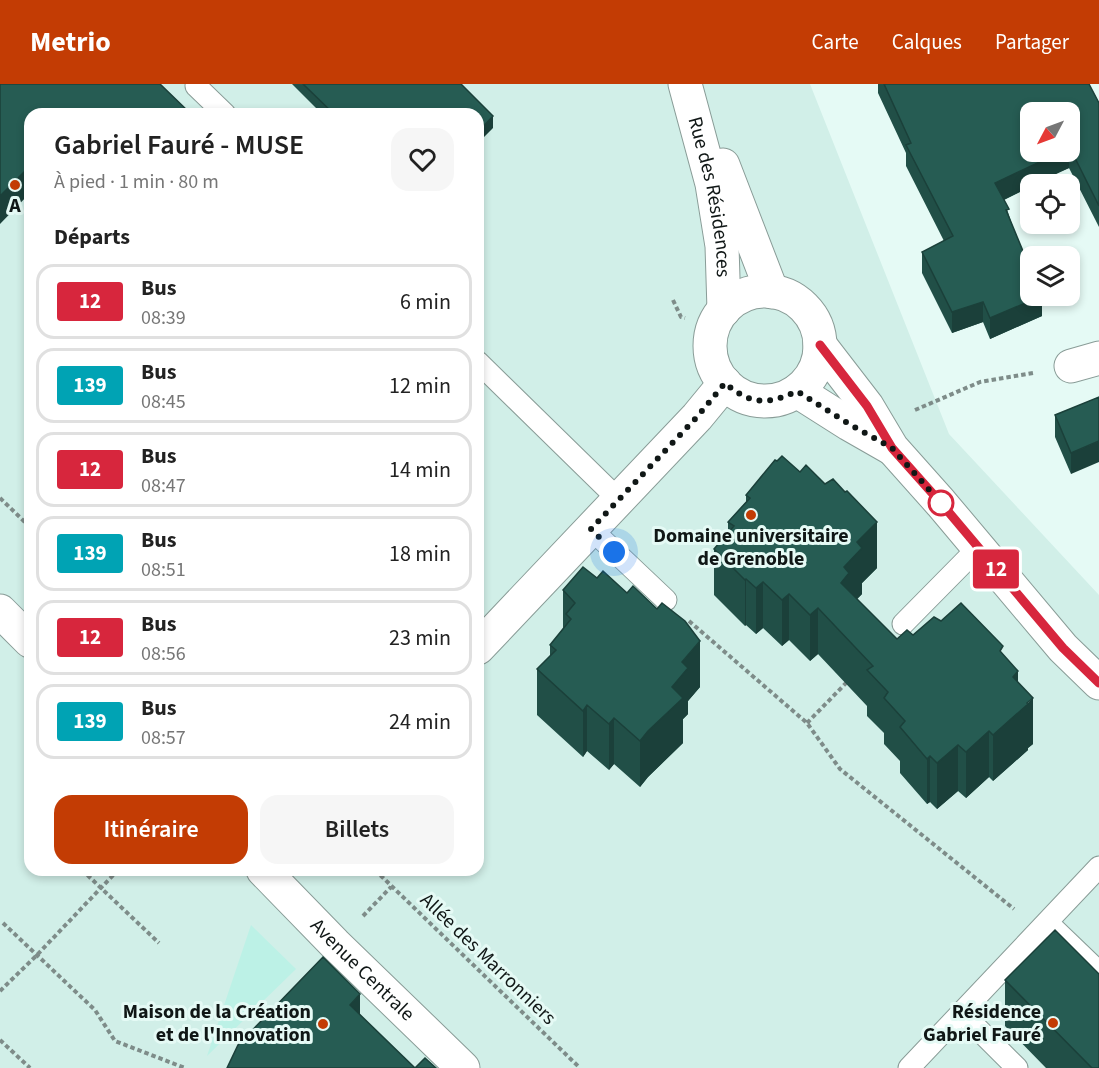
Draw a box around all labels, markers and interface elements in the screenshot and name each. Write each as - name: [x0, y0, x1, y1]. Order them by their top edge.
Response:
- text: Metrio: [30, 22, 111, 62]
- text: Carte: [812, 27, 859, 57]
- text: Calques: [892, 27, 962, 57]
- text: Partager: [995, 27, 1069, 57]
- north arrow: [1020, 102, 1080, 162]
- map controls: [1020, 102, 1080, 306]
- street label: Rue des Résidences: [680, 114, 737, 278]
- text: Gabriel Fauré - MUSE: [54, 125, 304, 165]
- button: heart: [391, 128, 454, 191]
- text: À pied · 1 min · 80 m: [54, 168, 219, 196]
- button: locate: [1020, 174, 1080, 234]
- marker: A: [8, 178, 22, 192]
- place label: A: [8, 192, 21, 220]
- text: Départs: [54, 221, 130, 253]
- button: layers: [1020, 246, 1080, 306]
- text: Bus: [141, 272, 177, 304]
- text: 12: [79, 286, 101, 316]
- text: 6 min: [400, 286, 451, 318]
- text: 08:39: [141, 304, 186, 332]
- text: Bus: [141, 356, 177, 388]
- text: 139: [73, 370, 107, 400]
- text: 12 min: [389, 370, 451, 402]
- text: 08:45: [141, 388, 186, 416]
- text: Bus: [141, 440, 177, 472]
- text: 12: [79, 454, 101, 484]
- text: 14 min: [389, 454, 451, 486]
- text: 08:47: [141, 472, 186, 500]
- unlabelled marker: [928, 490, 954, 516]
- marker: Domaine universitaire de Grenoble: [744, 508, 758, 522]
- place label: Domaine universitaire de Grenoble: [653, 522, 849, 573]
- text: Bus: [141, 524, 177, 556]
- your location: [599, 537, 629, 567]
- text: 139: [73, 538, 107, 568]
- text: 18 min: [389, 538, 451, 570]
- line badge: 12: [969, 550, 1023, 588]
- text: 12: [985, 554, 1007, 584]
- text: 08:51: [141, 556, 186, 584]
- text: Bus: [141, 608, 177, 640]
- text: 12: [79, 622, 101, 652]
- text: 23 min: [389, 622, 451, 654]
- text: 08:56: [141, 640, 186, 668]
- text: Bus: [141, 692, 177, 724]
- text: 139: [73, 706, 107, 736]
- text: 24 min: [389, 706, 451, 738]
- text: 08:57: [141, 724, 186, 752]
- button: Itinéraire: [54, 795, 248, 864]
- button: Billets: [260, 795, 454, 864]
- street label: Allée des Marronniers: [414, 887, 562, 1031]
- street label: Avenue Centrale: [304, 912, 421, 1028]
- place label: Maison de la Création et de l'Innovation: [123, 998, 311, 1049]
- place label: Résidence Gabriel Fauré: [923, 998, 1041, 1049]
- marker: Résidence Gabriel Fauré: [1046, 1016, 1060, 1030]
- marker: Maison de la Création et de l'Innovation: [316, 1017, 330, 1031]

